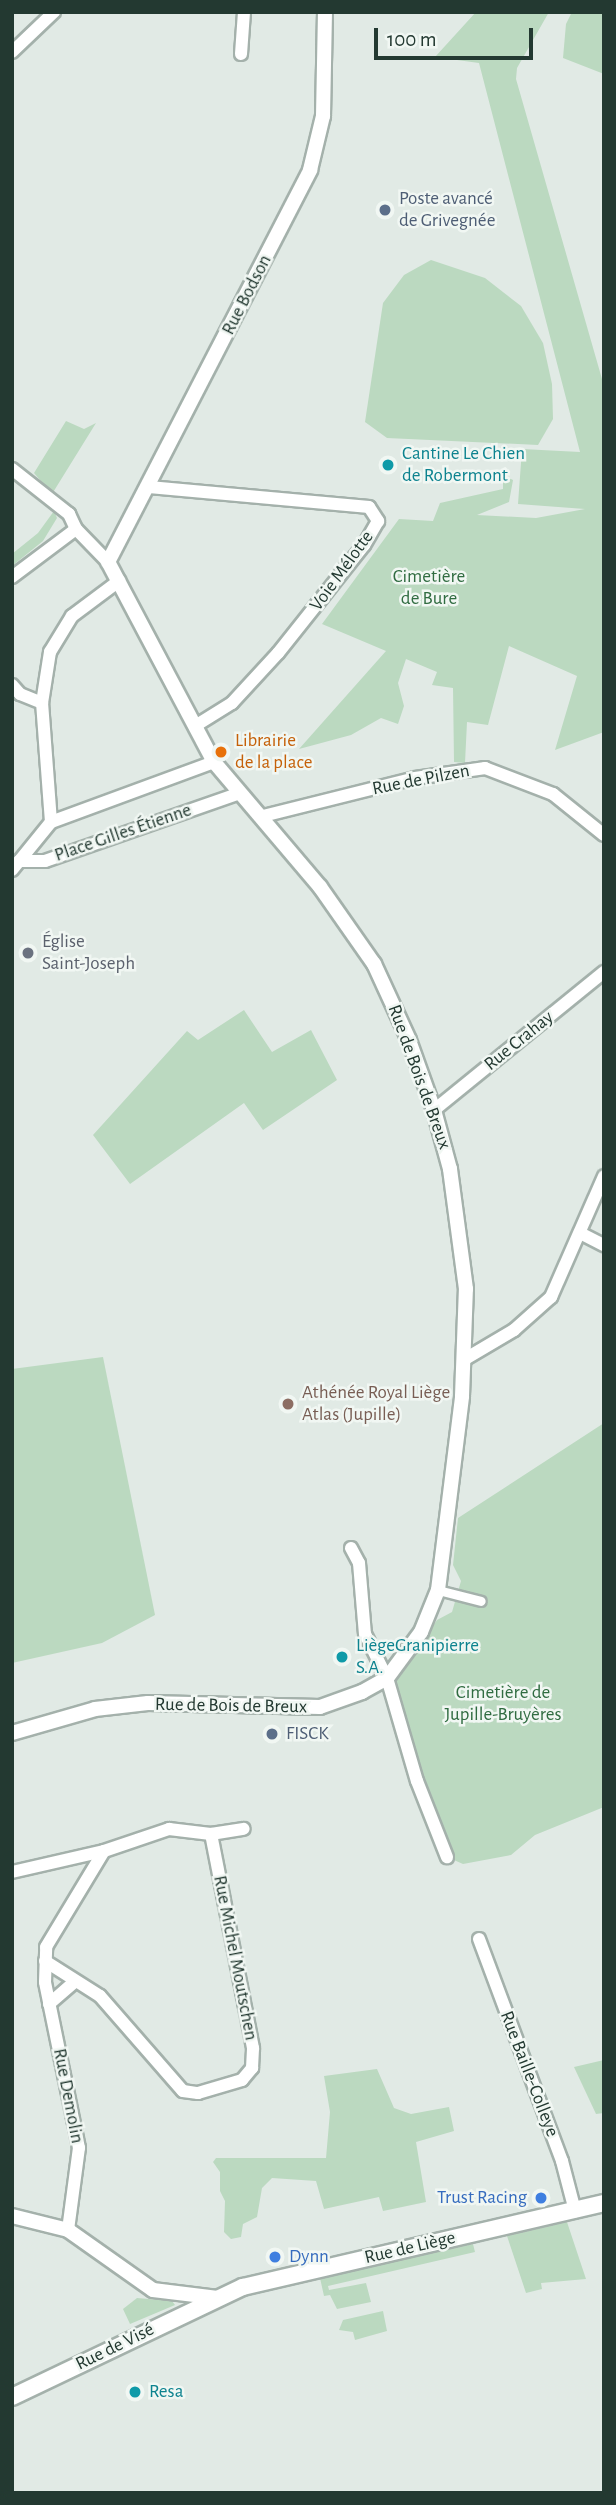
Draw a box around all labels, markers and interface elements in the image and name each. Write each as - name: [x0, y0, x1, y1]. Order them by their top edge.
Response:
- scale bar: [378, 14, 537, 58]
- text: 100 m: [387, 29, 437, 50]
- place label: Poste avancé de Grivegnée: [399, 188, 495, 232]
- marker: Poste avancé de Grivegnée: [377, 202, 393, 218]
- street label: Rue Bodson: [217, 251, 277, 339]
- place label: Cantine Le Chien de Robermont: [402, 443, 525, 487]
- marker: Cantine Le Chien de Robermont: [380, 457, 396, 473]
- street label: Voie Mélotte: [305, 526, 379, 616]
- park label: Cimetière de Bure: [393, 566, 465, 610]
- place label: Librairie de la place: [235, 730, 313, 774]
- marker: Librairie de la place: [213, 744, 229, 760]
- street label: Rue de Pilzen: [370, 759, 472, 801]
- street label: Place Gilles Étienne: [52, 799, 194, 867]
- place label: Église Saint-Joseph: [42, 931, 135, 975]
- marker: Église Saint-Joseph: [20, 945, 36, 961]
- street label: Rue de Bois de Breux: [382, 1002, 456, 1152]
- street label: Rue Crahay: [480, 1006, 558, 1076]
- place label: Athénée Royal Liège Atlas (Jupille): [302, 1382, 450, 1426]
- marker: Athénée Royal Liège Atlas (Jupille): [280, 1396, 296, 1412]
- place label: LiègeGranipierre S.A.: [356, 1635, 479, 1679]
- marker: LiègeGranipierre S.A.: [334, 1649, 350, 1665]
- park label: Cimetière de Jupille-Bruyères: [444, 1682, 562, 1726]
- street label: Rue de Bois de Breux: [155, 1693, 307, 1719]
- place label: FISCK: [286, 1723, 329, 1745]
- marker: FISCK: [264, 1726, 280, 1742]
- street label: Rue Michel Moutschen: [208, 1874, 262, 2042]
- street label: Rue Baille-Colleye: [495, 2008, 563, 2140]
- street label: Rue Demolin: [48, 2047, 88, 2145]
- place label: Trust Racing: [437, 2187, 527, 2209]
- marker: Trust Racing: [533, 2190, 549, 2206]
- street label: Rue de Liège: [362, 2226, 458, 2270]
- place label: Dynn: [289, 2246, 329, 2268]
- marker: Dynn: [267, 2249, 283, 2265]
- street label: Rue de Visé: [72, 2318, 158, 2376]
- place label: Resa: [149, 2381, 183, 2403]
- marker: Resa: [127, 2384, 143, 2400]

